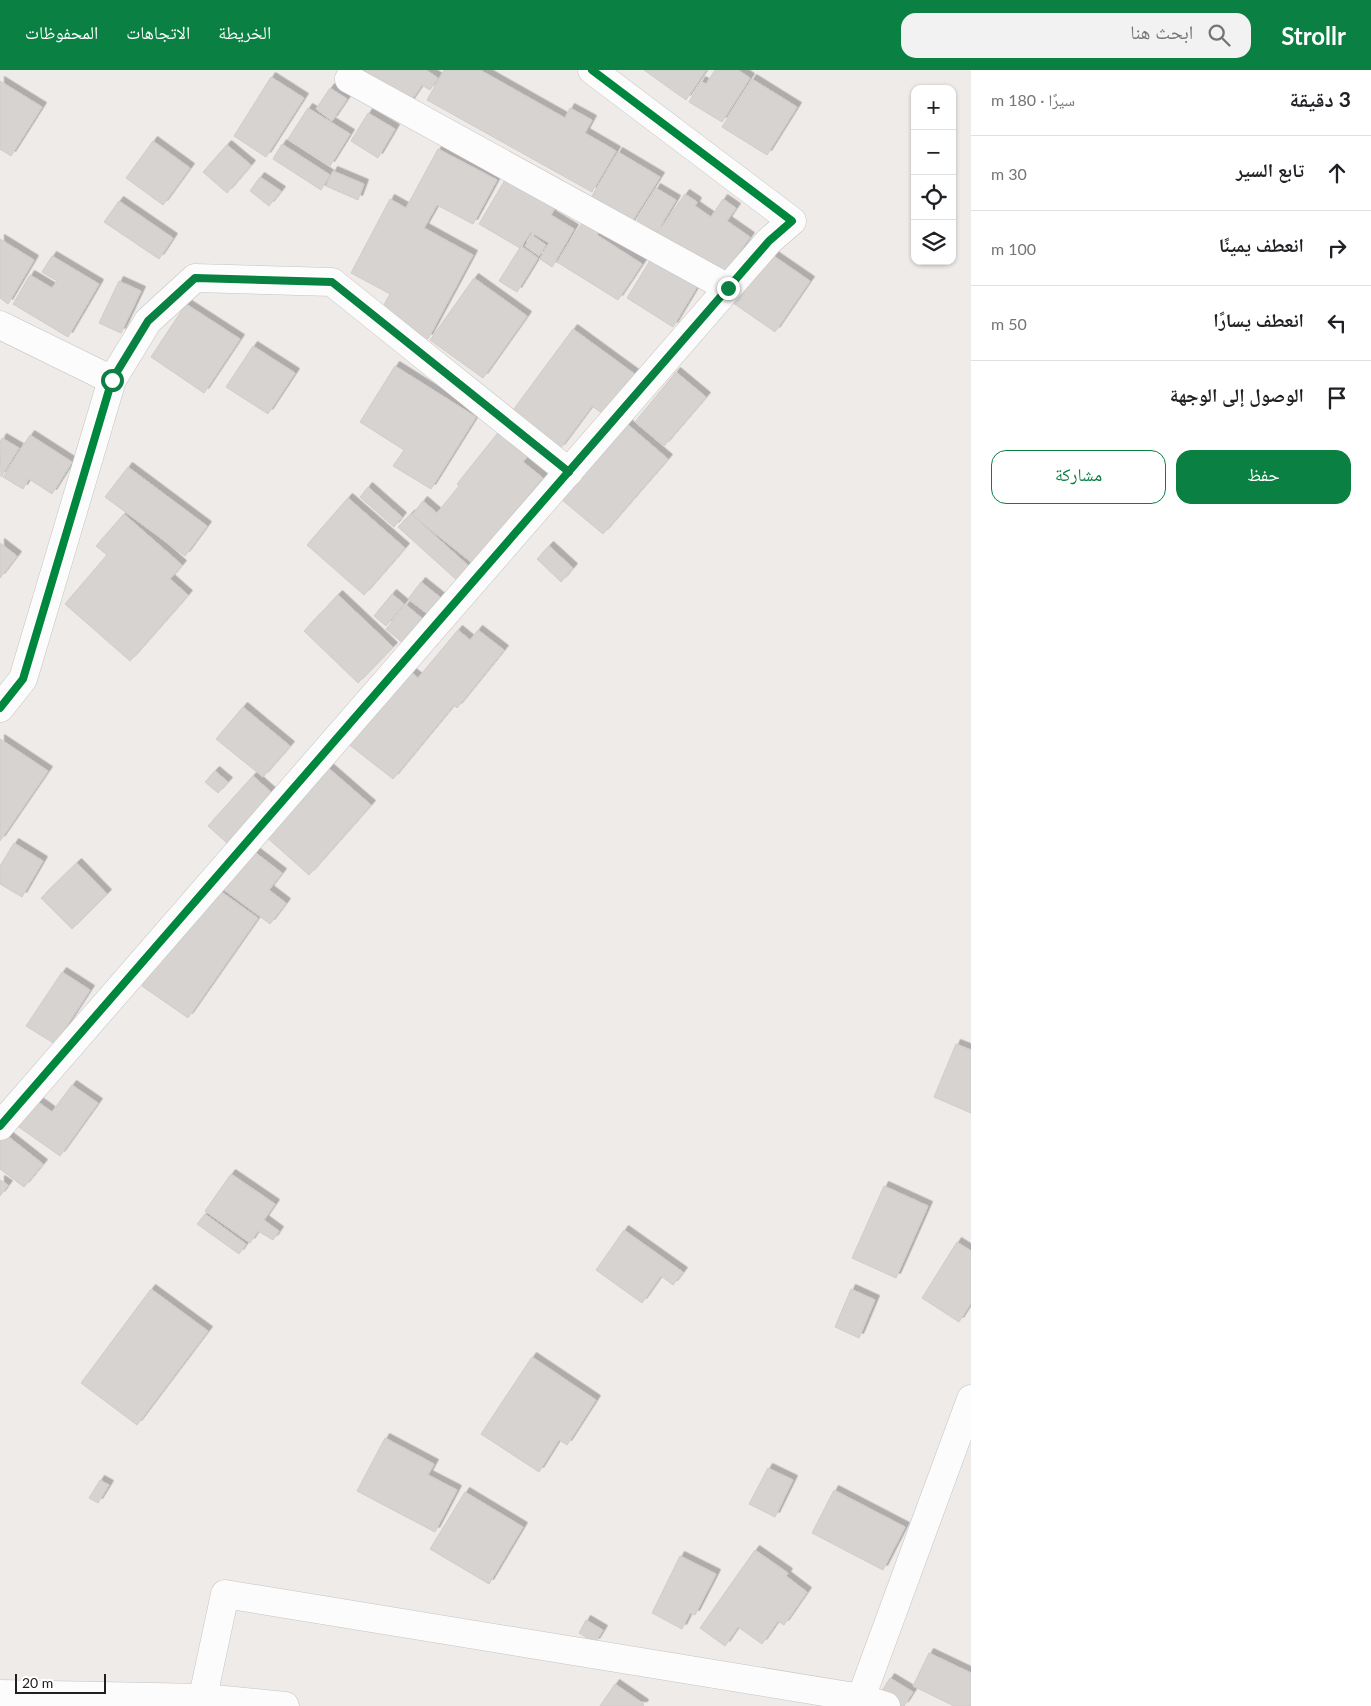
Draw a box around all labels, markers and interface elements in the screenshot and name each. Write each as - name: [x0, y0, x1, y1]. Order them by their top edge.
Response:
- search box: [901, 13, 1251, 58]
- text: ابحث هنا: [1130, 20, 1193, 43]
- text: المحفوظات: [25, 21, 98, 43]
- text: الاتجاهات: [126, 21, 190, 43]
- text: الخريطة: [218, 21, 271, 43]
- icon: search: [1205, 21, 1233, 49]
- text: Strollr: [1281, 21, 1346, 50]
- map controls: [911, 85, 956, 265]
- button: +: [911, 85, 956, 130]
- text: 3 دقيقة: [1290, 86, 1351, 111]
- text: سيرًا · 180 m: [991, 90, 1075, 109]
- button: −: [911, 130, 956, 175]
- text: تابع السير: [1236, 158, 1304, 181]
- icon: ahead: [1323, 159, 1351, 187]
- text: 30 m: [991, 164, 1027, 183]
- button: locate: [911, 175, 956, 220]
- button: layers: [911, 220, 956, 265]
- text: انعطف يمينًا: [1219, 233, 1304, 256]
- icon: right: [1323, 234, 1351, 262]
- text: 100 m: [991, 239, 1036, 258]
- route end: [717, 277, 740, 300]
- text: انعطف يسارًا: [1213, 308, 1304, 331]
- icon: left: [1323, 309, 1351, 337]
- text: 50 m: [991, 314, 1027, 333]
- route start: [101, 369, 124, 392]
- text: الوصول إلى الوجهة: [1170, 383, 1304, 406]
- icon: arrive: [1323, 384, 1351, 412]
- button: مشاركة: [991, 450, 1166, 504]
- button: حفظ: [1176, 450, 1351, 504]
- scale bar: [15, 1671, 106, 1694]
- text: 20 m: [22, 1674, 53, 1691]

